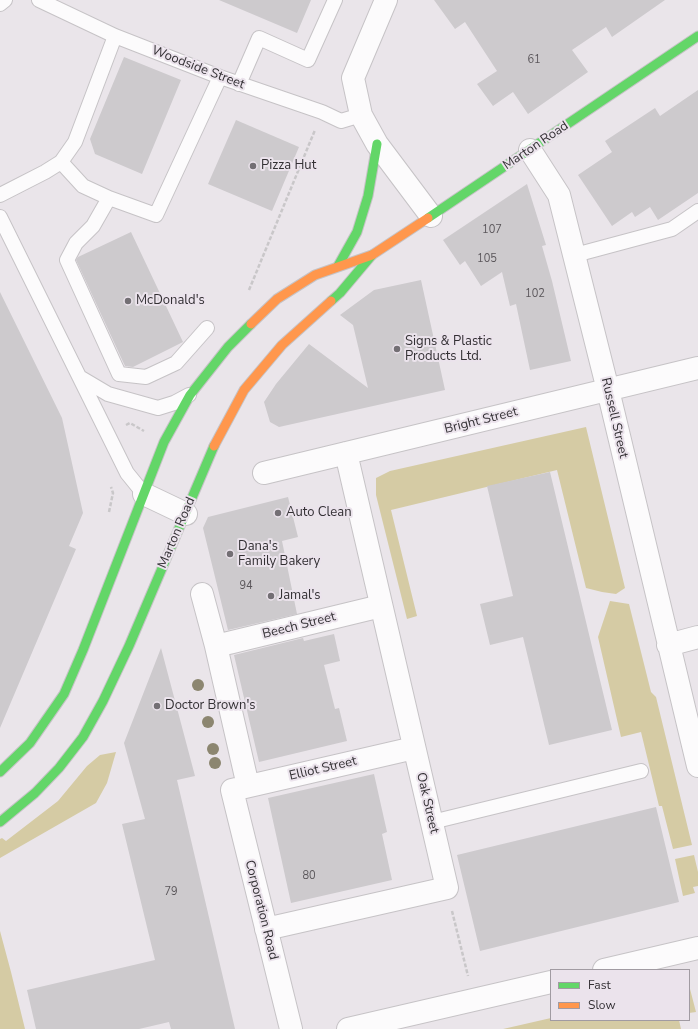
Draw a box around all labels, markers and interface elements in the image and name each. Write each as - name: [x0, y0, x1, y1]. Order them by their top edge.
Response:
- street label: Woodside Street: [149, 43, 247, 93]
- house number: 61: [527, 53, 541, 67]
- street label: Marton Road: [500, 118, 572, 174]
- place label: Pizza Hut: [261, 158, 316, 174]
- marker: Pizza Hut: [248, 161, 258, 171]
- house number: 107: [482, 223, 502, 237]
- house number: 105: [477, 252, 497, 266]
- house number: 102: [525, 287, 545, 301]
- place label: McDonald's: [136, 293, 205, 309]
- marker: McDonald's: [123, 296, 133, 306]
- place label: Signs & Plastic Products Ltd.: [405, 334, 492, 365]
- marker: Signs & Plastic Products Ltd.: [392, 344, 402, 354]
- street label: Russell Street: [597, 376, 631, 460]
- street label: Bright Street: [443, 404, 519, 438]
- street label: Marton Road: [155, 495, 199, 571]
- place label: Auto Clean: [286, 505, 352, 521]
- marker: Auto Clean: [273, 508, 283, 518]
- place label: Dana's Family Bakery: [238, 539, 320, 570]
- marker: Dana's Family Bakery: [225, 549, 235, 559]
- house number: 94: [239, 579, 253, 593]
- place label: Jamal's: [279, 588, 321, 604]
- marker: Jamal's: [266, 591, 276, 601]
- street label: Beech Street: [261, 609, 337, 643]
- place label: Doctor Brown's: [165, 698, 256, 714]
- marker: Doctor Brown's: [152, 701, 162, 711]
- street label: Elliot Street: [288, 754, 358, 784]
- street label: Oak Street: [412, 771, 442, 835]
- street label: Corporation Road: [241, 859, 281, 961]
- house number: 80: [302, 869, 316, 883]
- house number: 79: [164, 885, 178, 899]
- legend: [550, 969, 690, 1021]
- text: Fast: [588, 977, 611, 993]
- text: Slow: [588, 997, 616, 1013]

